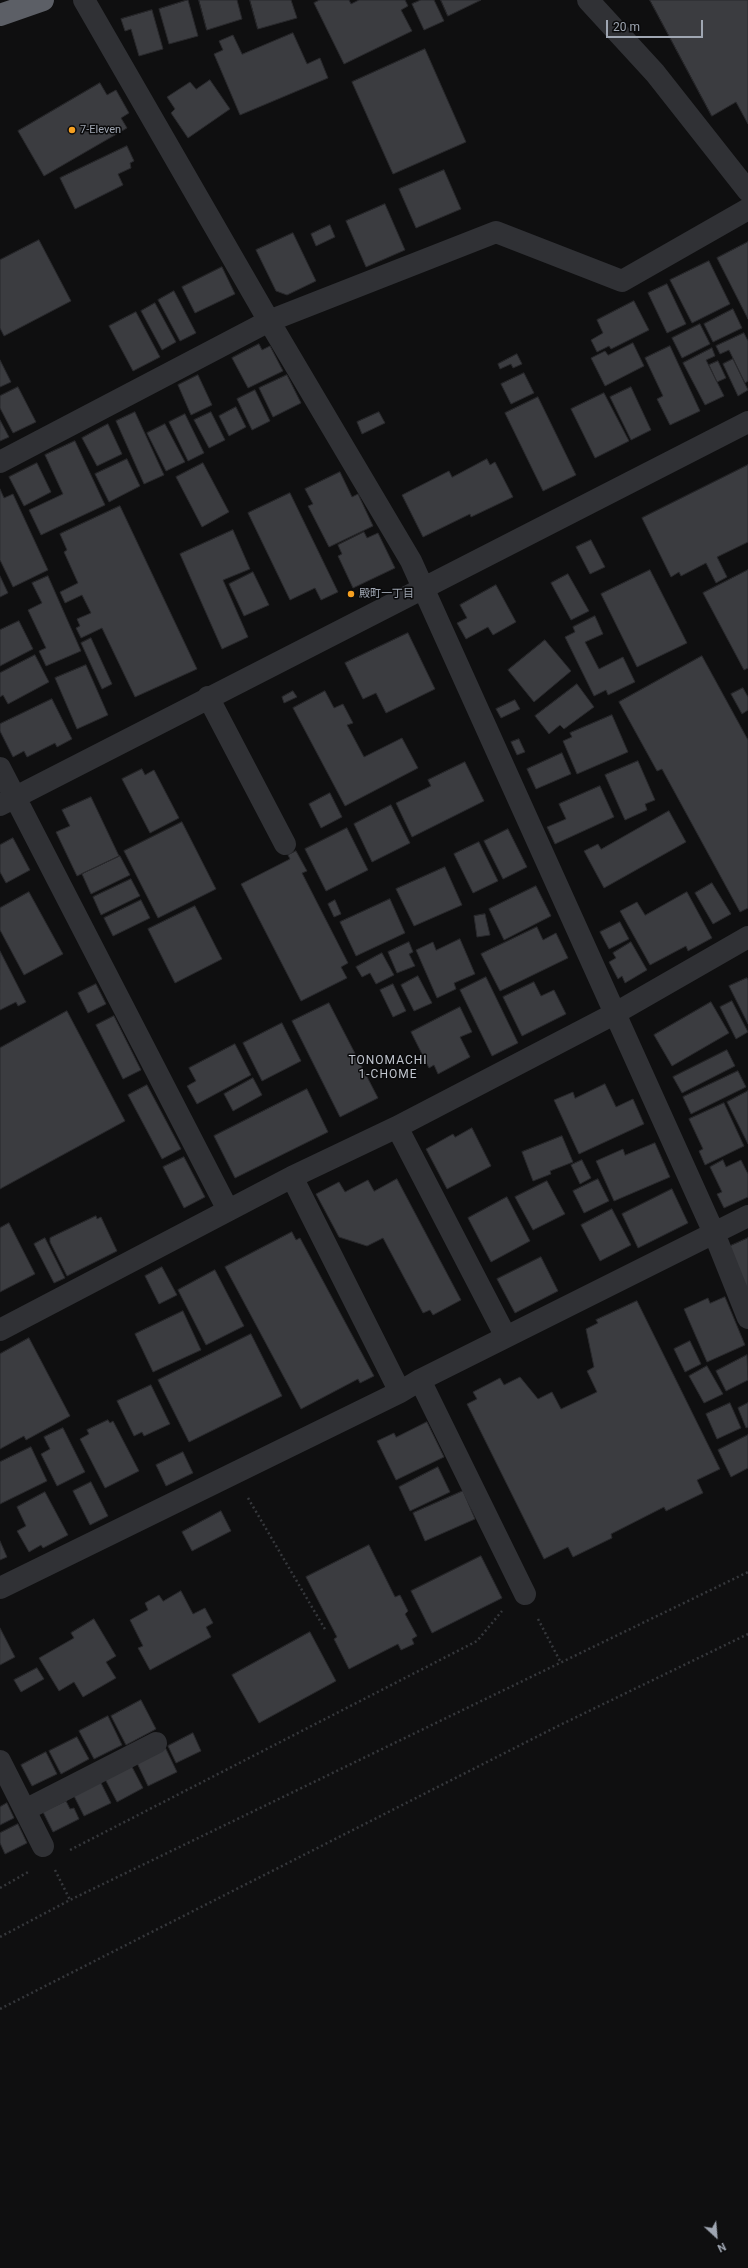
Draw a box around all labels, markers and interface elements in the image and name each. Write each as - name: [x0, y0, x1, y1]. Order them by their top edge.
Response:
- scale bar: [608, 12, 705, 38]
- text: 20 m: [613, 20, 640, 34]
- place label: 7-Eleven: [80, 123, 121, 137]
- marker: 7-Eleven: [67, 125, 77, 135]
- place label: 殿町一丁目: [359, 587, 414, 601]
- marker: 殿町一丁目: [346, 589, 356, 599]
- district label: TONOMACHI 1-CHOME: [348, 1054, 428, 1082]
- north arrow: [696, 2216, 736, 2256]
- text: N: [715, 2240, 728, 2255]

